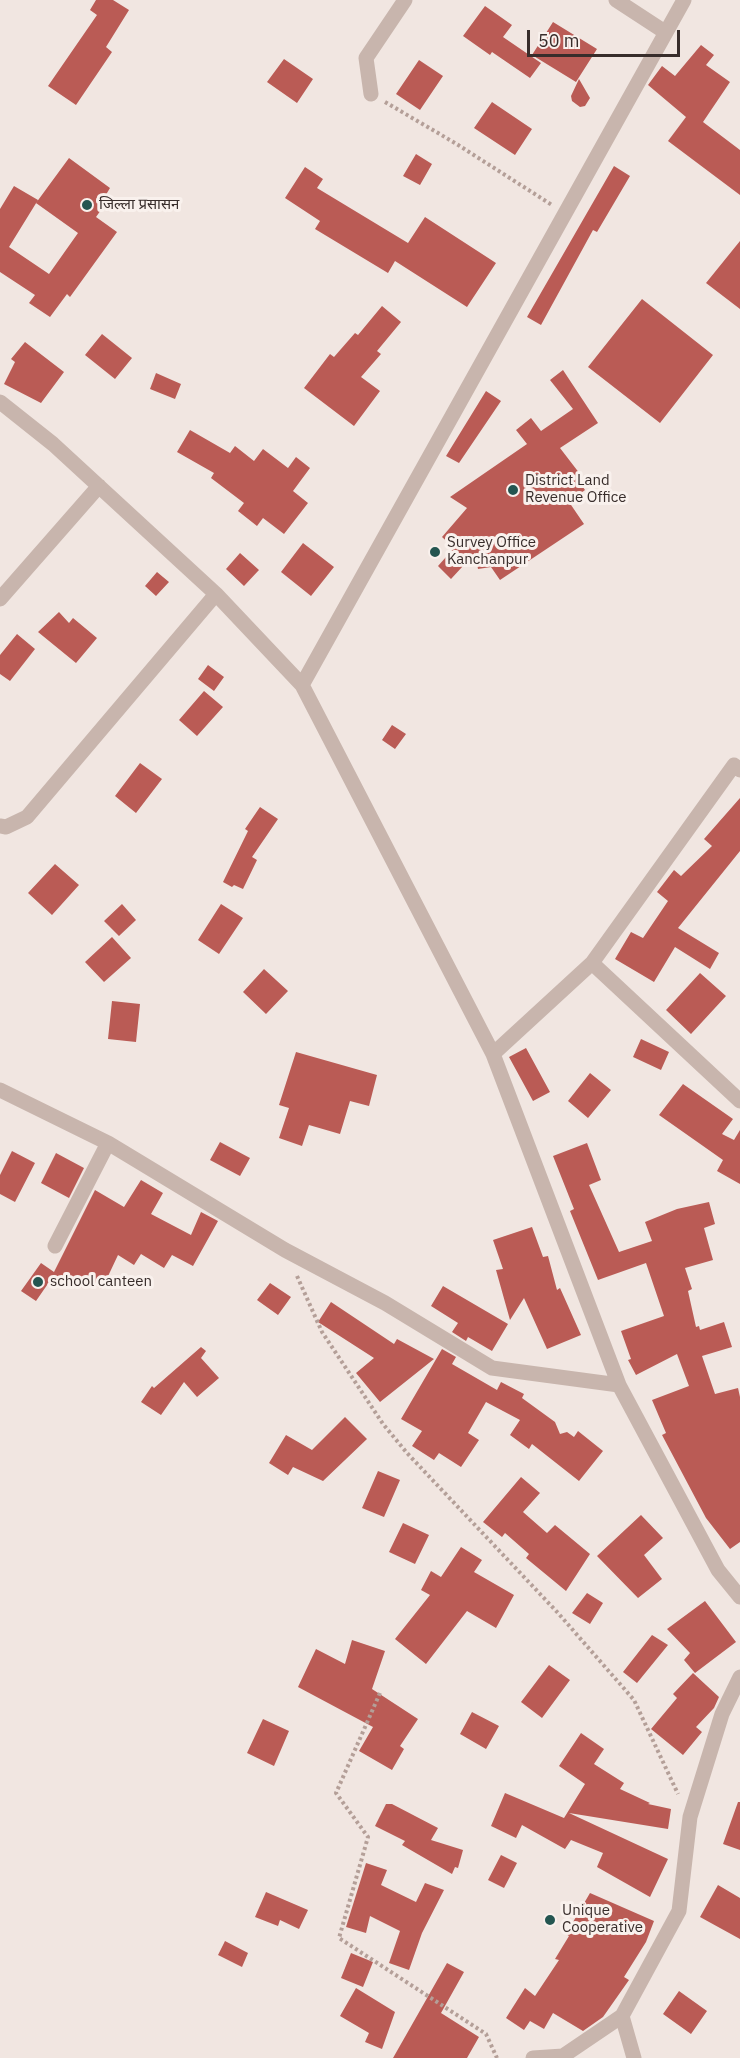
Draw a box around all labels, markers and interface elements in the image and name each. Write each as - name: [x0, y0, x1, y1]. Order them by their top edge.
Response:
- scale bar: [530, 18, 683, 56]
- text: 50 m: [538, 29, 580, 52]
- place label: जिल्ला प्रसासन: [99, 196, 179, 214]
- marker: जिल्ला प्रसासन: [80, 198, 94, 212]
- place label: District Land Revenue Office: [525, 472, 626, 507]
- marker: District Land Revenue Office: [506, 483, 520, 497]
- place label: Survey Office Kanchanpur: [447, 534, 536, 569]
- marker: Survey Office Kanchanpur: [428, 545, 442, 559]
- place label: school canteen: [50, 1273, 152, 1291]
- marker: school canteen: [31, 1275, 45, 1289]
- place label: Unique Cooperative: [562, 1902, 643, 1937]
- marker: Unique Cooperative: [543, 1913, 557, 1927]

